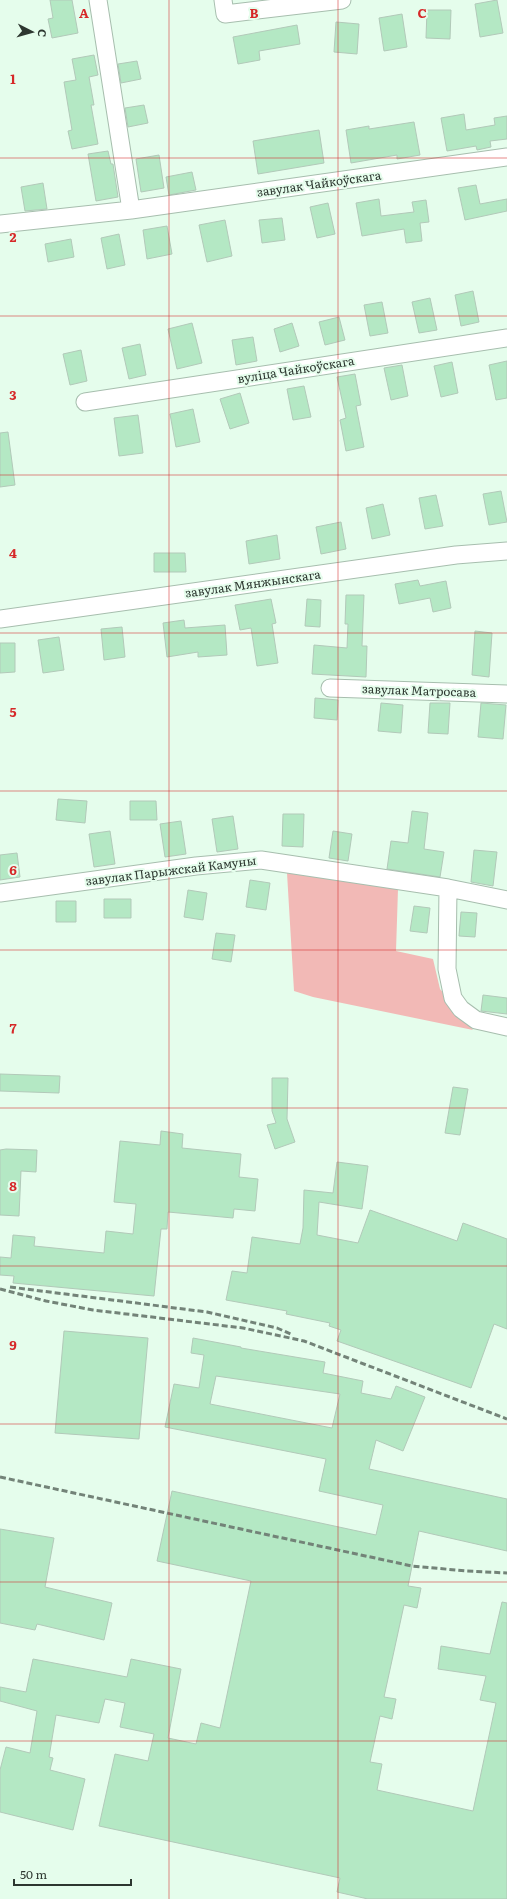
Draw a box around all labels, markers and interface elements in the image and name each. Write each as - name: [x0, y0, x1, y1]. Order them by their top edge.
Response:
- text: A: [79, 3, 89, 22]
- text: B: [250, 3, 259, 22]
- text: C: [417, 3, 427, 22]
- north arrow: [12, 12, 52, 52]
- text: С: [35, 28, 51, 38]
- text: 1: [10, 69, 16, 88]
- street label: завулак Чайкоўскага: [256, 165, 383, 201]
- text: 2: [10, 227, 17, 246]
- street label: вуліца Чайкоўскага: [236, 351, 356, 387]
- text: 3: [9, 385, 17, 404]
- text: 4: [9, 543, 17, 562]
- street label: завулак Мянжынскага: [184, 565, 322, 601]
- street label: завулак Матросава: [362, 679, 477, 701]
- text: 5: [9, 702, 17, 721]
- street label: завулак Парыжскай Камуны: [85, 851, 257, 889]
- text: 6: [9, 860, 17, 879]
- text: 7: [9, 1018, 17, 1037]
- text: 8: [9, 1176, 17, 1195]
- text: 9: [9, 1335, 17, 1354]
- scale bar: [14, 1861, 131, 1887]
- text: 50 m: [20, 1865, 47, 1883]

